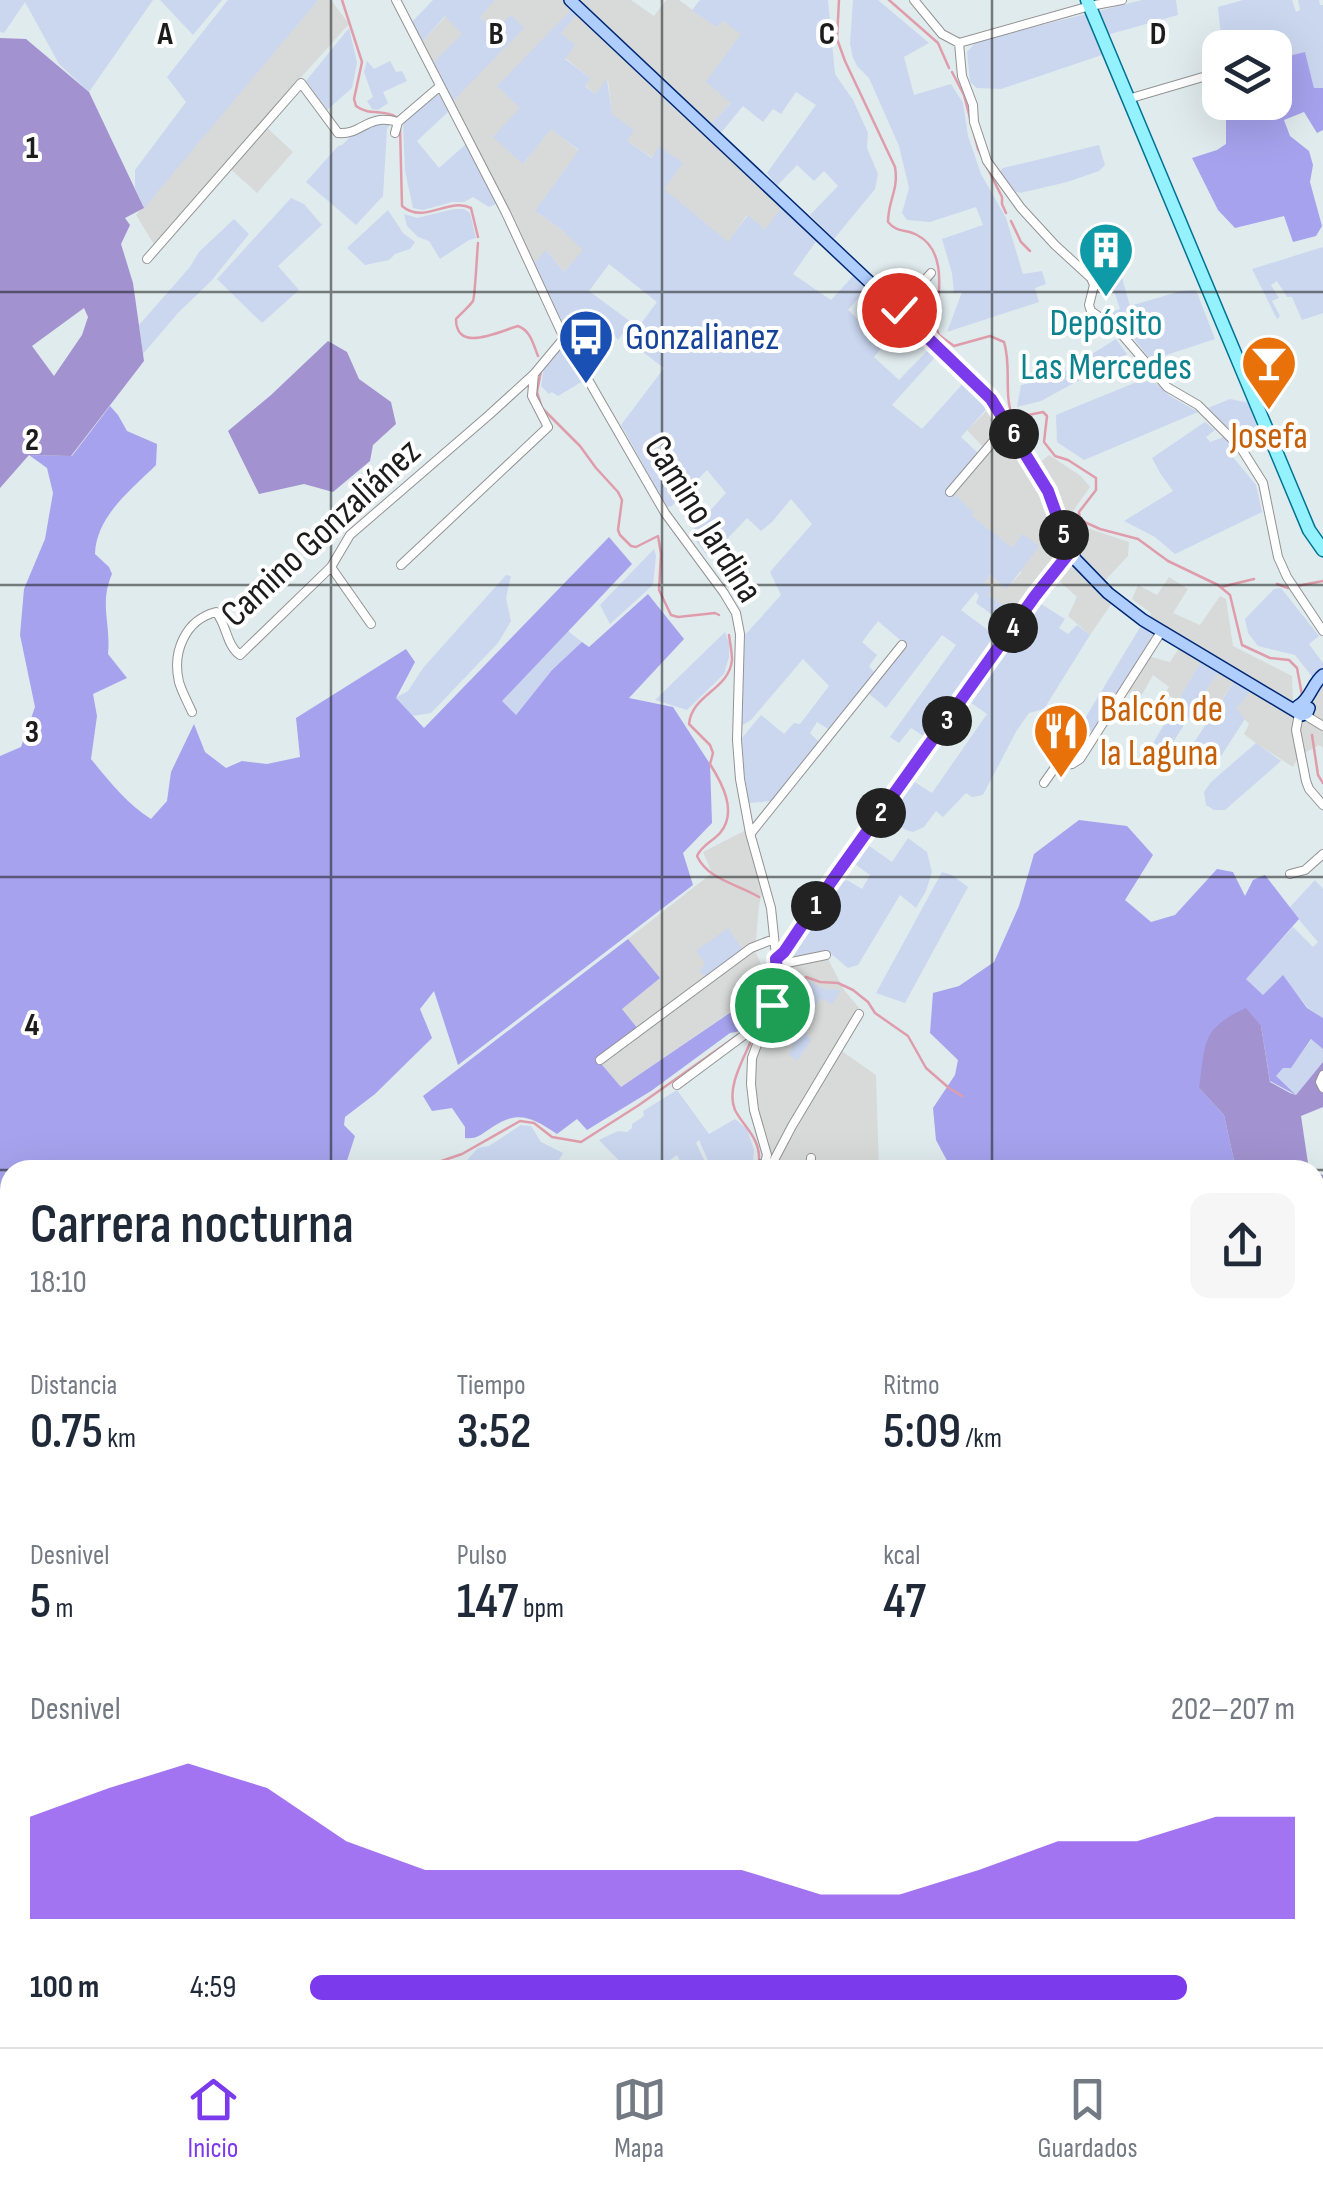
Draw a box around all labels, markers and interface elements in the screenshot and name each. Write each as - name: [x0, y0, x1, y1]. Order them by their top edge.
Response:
- text: A: [156, 15, 173, 54]
- text: B: [488, 15, 504, 54]
- text: C: [819, 15, 835, 54]
- text: D: [1150, 15, 1166, 54]
- map controls: [1202, 30, 1292, 120]
- button: layers: [1202, 30, 1292, 120]
- text: 1: [26, 129, 39, 168]
- building icon: Depósito Las Mercedes: [1076, 220, 1136, 299]
- pin: [857, 268, 942, 353]
- icon: check: [872, 283, 927, 338]
- place label: Depósito Las Mercedes: [1020, 301, 1192, 390]
- bus stop icon: Gonzalianez: [556, 307, 616, 386]
- place label: Gonzalianez: [625, 315, 779, 360]
- bar icon: Josefa: [1239, 333, 1299, 412]
- pin: 6: [989, 409, 1039, 459]
- place label: Josefa: [1229, 414, 1308, 459]
- text: 6: [1007, 417, 1021, 450]
- text: 2: [25, 421, 39, 460]
- street label: Camino Jardina: [634, 427, 772, 611]
- street label: Camino Gonzaliánez: [212, 429, 430, 637]
- pin: 5: [1039, 510, 1089, 560]
- text: 5: [1058, 518, 1070, 551]
- pin: 4: [988, 603, 1038, 653]
- text: 4: [1006, 611, 1020, 644]
- place label: Balcón de la Laguna: [1100, 687, 1223, 776]
- pin: 3: [922, 696, 972, 746]
- restaurant icon: Balcón de la Laguna: [1031, 701, 1091, 780]
- text: 3: [941, 704, 953, 737]
- text: 3: [25, 713, 39, 752]
- pin: 2: [856, 788, 906, 838]
- text: 2: [875, 796, 887, 829]
- pin: 1: [791, 881, 841, 931]
- text: 1: [811, 889, 821, 922]
- pin: [730, 963, 815, 1048]
- icon: arrive: [745, 978, 800, 1033]
- text: 4: [25, 1006, 40, 1045]
- text: Carrera nocturna: [30, 1192, 354, 1259]
- button: share: [1190, 1193, 1295, 1298]
- text: 18:10: [30, 1263, 87, 1302]
- text: Distancia: [30, 1369, 117, 1402]
- text: Tiempo: [457, 1369, 526, 1402]
- text: Ritmo: [883, 1369, 940, 1402]
- text: 0.75: [30, 1402, 103, 1462]
- text: 3:52: [457, 1402, 531, 1462]
- text: 5:09: [883, 1402, 961, 1462]
- text: km: [103, 1422, 136, 1455]
- text: /km: [961, 1422, 1002, 1455]
- text: Desnivel: [30, 1539, 109, 1572]
- text: Pulso: [457, 1539, 507, 1572]
- text: kcal: [883, 1539, 920, 1572]
- text: 5: [30, 1572, 51, 1632]
- text: 147: [457, 1572, 518, 1632]
- text: 47: [883, 1572, 926, 1632]
- text: m: [51, 1592, 74, 1625]
- text: bpm: [518, 1592, 564, 1625]
- text: Desnivel: [30, 1690, 121, 1729]
- text: 202–207 m: [1171, 1690, 1295, 1729]
- text: 100 m: [30, 1968, 99, 2007]
- text: 4:59: [190, 1968, 236, 2007]
- tab: Inicio: [186, 2072, 241, 2165]
- tab: Mapa: [612, 2072, 667, 2165]
- tab: Guardados: [1038, 2072, 1137, 2165]

